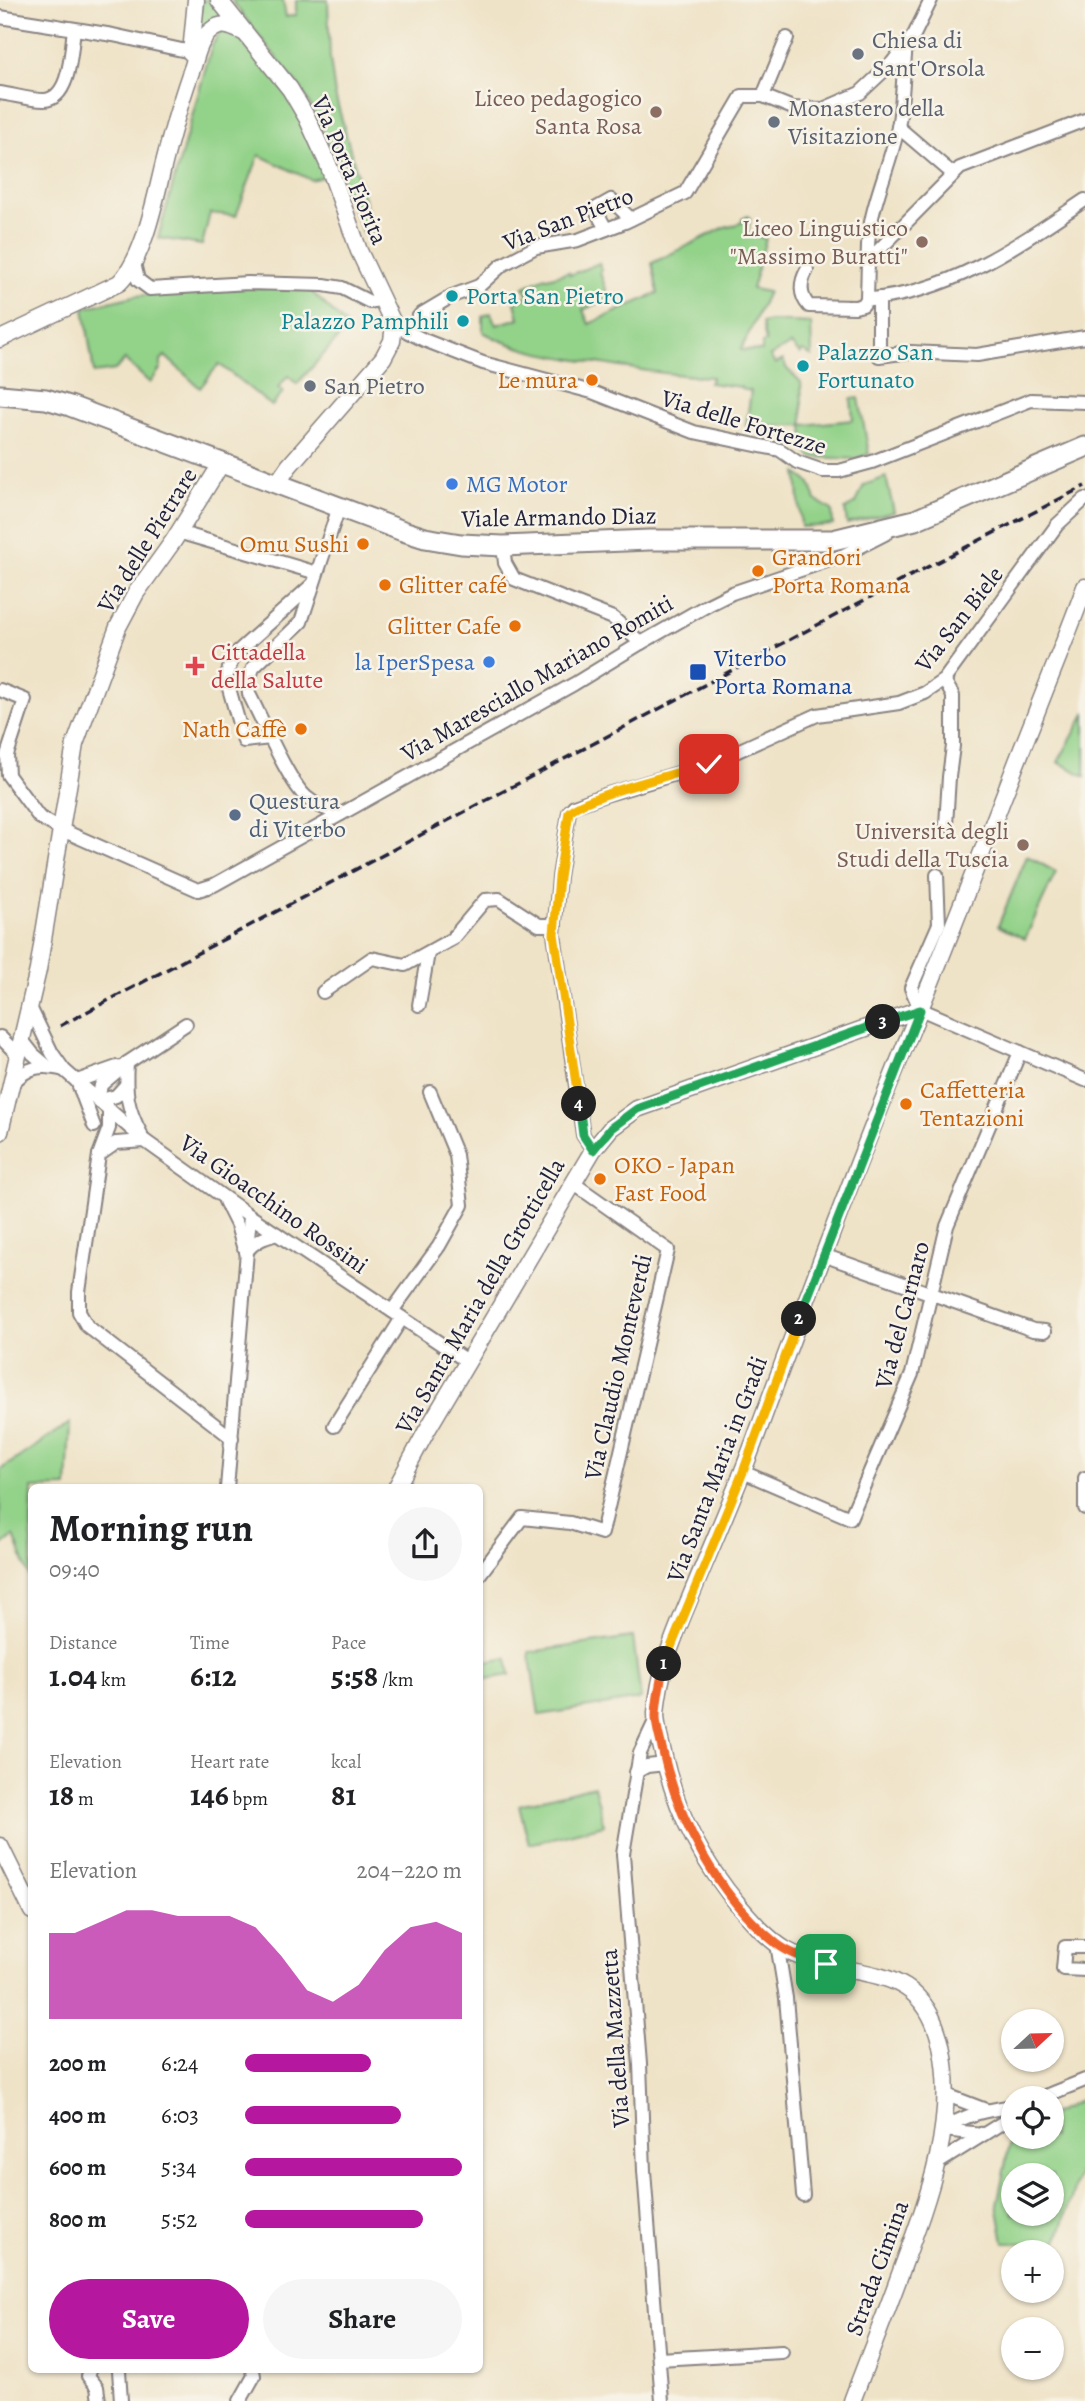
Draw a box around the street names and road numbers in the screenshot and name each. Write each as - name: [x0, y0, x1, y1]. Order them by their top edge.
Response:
- street label: Via Porta Fiorita: [304, 90, 396, 250]
- street label: Via San Pietro: [497, 179, 638, 259]
- street label: Via delle Fortezze: [657, 381, 830, 462]
- street label: Via delle Pietrare: [89, 461, 204, 620]
- street label: Viale Armando Diaz: [460, 499, 657, 535]
- street label: Via San Biele: [907, 560, 1010, 679]
- street label: Via Maresciallo Mariano Romiti: [394, 587, 679, 770]
- street label: Via Gioacchino Rossini: [173, 1126, 375, 1281]
- street label: Via Santa Maria della Grotticella: [387, 1151, 573, 1441]
- street label: Via del Carnaro: [867, 1238, 937, 1393]
- street label: Via Claudio Monteverdi: [576, 1251, 660, 1484]
- street label: Via Santa Maria in Gradi: [659, 1351, 775, 1588]
- street label: Via della Mazzetta: [593, 1947, 637, 2129]
- street label: Strada Cimina: [838, 2195, 917, 2340]

